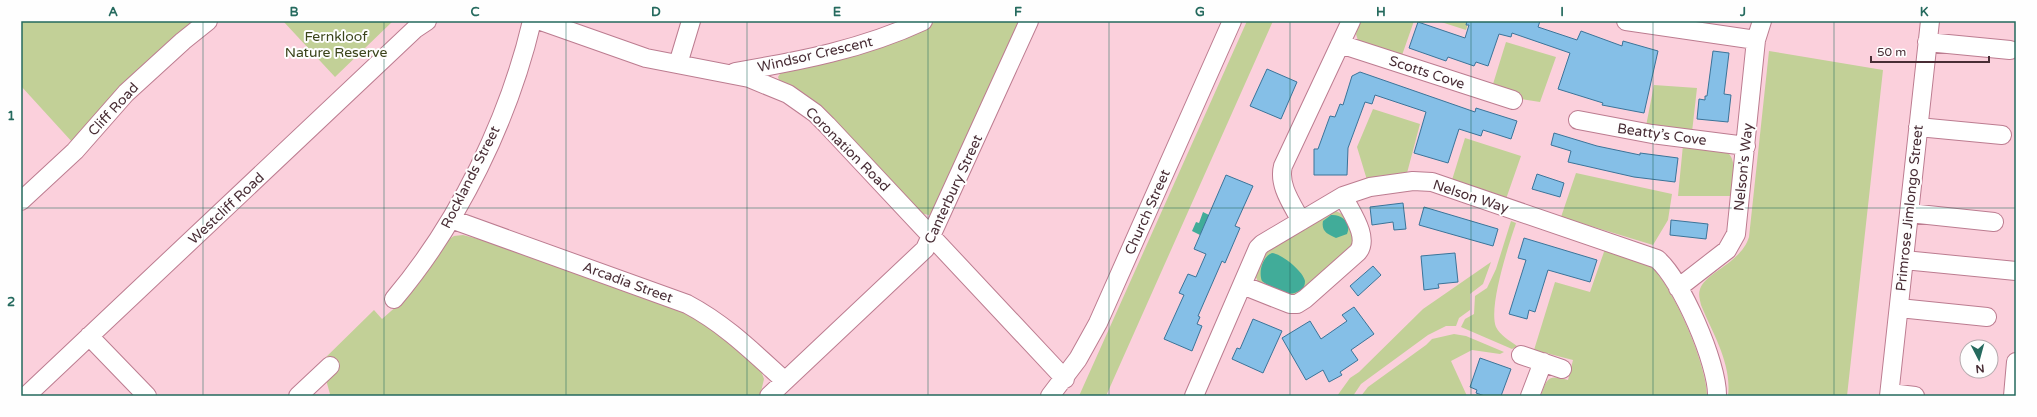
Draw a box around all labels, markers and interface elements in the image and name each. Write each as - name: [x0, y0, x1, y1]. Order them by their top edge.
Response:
- text: A: [108, 4, 118, 20]
- text: B: [289, 4, 299, 20]
- text: C: [470, 4, 480, 20]
- text: D: [651, 4, 661, 20]
- text: E: [833, 4, 841, 20]
- text: F: [1014, 4, 1022, 20]
- text: G: [1195, 4, 1205, 20]
- text: H: [1376, 4, 1386, 20]
- text: I: [1560, 4, 1564, 20]
- text: J: [1739, 4, 1746, 20]
- text: K: [1920, 4, 1929, 20]
- park label: Fernkloof Nature Reserve: [285, 28, 387, 61]
- street label: Windsor Crescent: [756, 33, 875, 76]
- scale bar: [1871, 38, 1989, 64]
- text: 50 m: [1877, 45, 1906, 59]
- street label: Scotts Cove: [1387, 52, 1467, 93]
- street label: Cliff Road: [85, 79, 142, 139]
- street label: Coronation Road: [802, 104, 893, 195]
- text: 1: [7, 108, 15, 124]
- street label: Beatty’s Cove: [1616, 120, 1708, 149]
- street label: Nelson’s Way: [1730, 122, 1757, 212]
- street label: Rocklands Street: [437, 123, 504, 231]
- street label: Primrose Jimlongo Street: [1892, 123, 1927, 292]
- street label: Canterbury Street: [921, 131, 986, 246]
- street label: Church Street: [1121, 166, 1174, 257]
- street label: Westcliff Road: [185, 169, 268, 248]
- street label: Nelson Way: [1431, 176, 1511, 217]
- street label: Arcadia Street: [580, 258, 676, 307]
- text: 2: [7, 294, 15, 310]
- north arrow: [1959, 339, 1999, 379]
- text: N: [1975, 362, 1985, 375]

